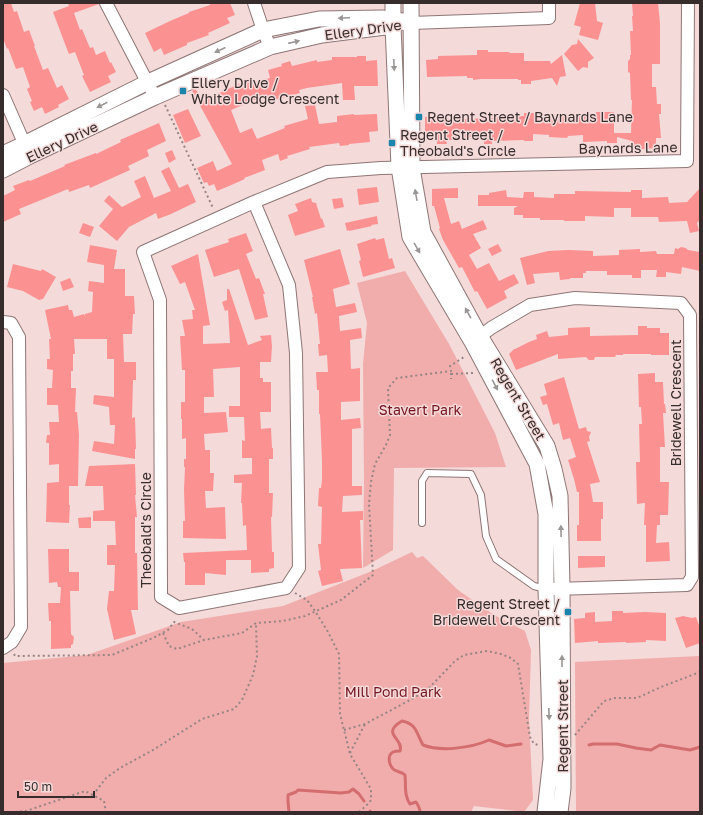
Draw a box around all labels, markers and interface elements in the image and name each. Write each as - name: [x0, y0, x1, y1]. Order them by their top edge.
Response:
- one-way arrow: [337, 15, 350, 21]
- street label: Ellery Drive: [323, 16, 402, 43]
- one-way arrow: [288, 38, 301, 44]
- one-way arrow: [214, 47, 225, 53]
- one-way arrow: [391, 59, 398, 71]
- place label: Ellery Drive / White Lodge Crescent: [191, 74, 339, 107]
- marker: Ellery Drive / White Lodge Crescent: [178, 86, 188, 96]
- one-way arrow: [96, 102, 108, 108]
- place label: Regent Street / Baynards Lane: [427, 108, 633, 125]
- marker: Regent Street / Baynards Lane: [414, 112, 424, 122]
- street label: Ellery Drive: [23, 117, 100, 166]
- place label: Regent Street / Theobald's Circle: [400, 126, 516, 159]
- marker: Regent Street / Theobald's Circle: [387, 138, 397, 148]
- street label: Baynards Lane: [578, 138, 678, 157]
- one-way arrow: [413, 189, 419, 201]
- one-way arrow: [413, 242, 420, 254]
- one-way arrow: [464, 307, 471, 319]
- street label: Bridewell Crescent: [667, 339, 684, 467]
- street label: Regent Street: [487, 354, 550, 443]
- one-way arrow: [492, 380, 498, 391]
- park label: Stavert Park: [379, 401, 461, 418]
- street label: Theobald's Circle: [137, 472, 154, 588]
- one-way arrow: [558, 524, 564, 537]
- place label: Regent Street / Bridewell Crescent: [433, 595, 560, 628]
- marker: Regent Street / Bridewell Crescent: [563, 607, 573, 617]
- one-way arrow: [559, 655, 566, 667]
- street label: Regent Street: [554, 679, 571, 773]
- park label: Mill Pond Park: [345, 683, 441, 700]
- one-way arrow: [546, 708, 552, 721]
- scale bar: [18, 773, 94, 799]
- text: 50 m: [24, 779, 52, 794]

